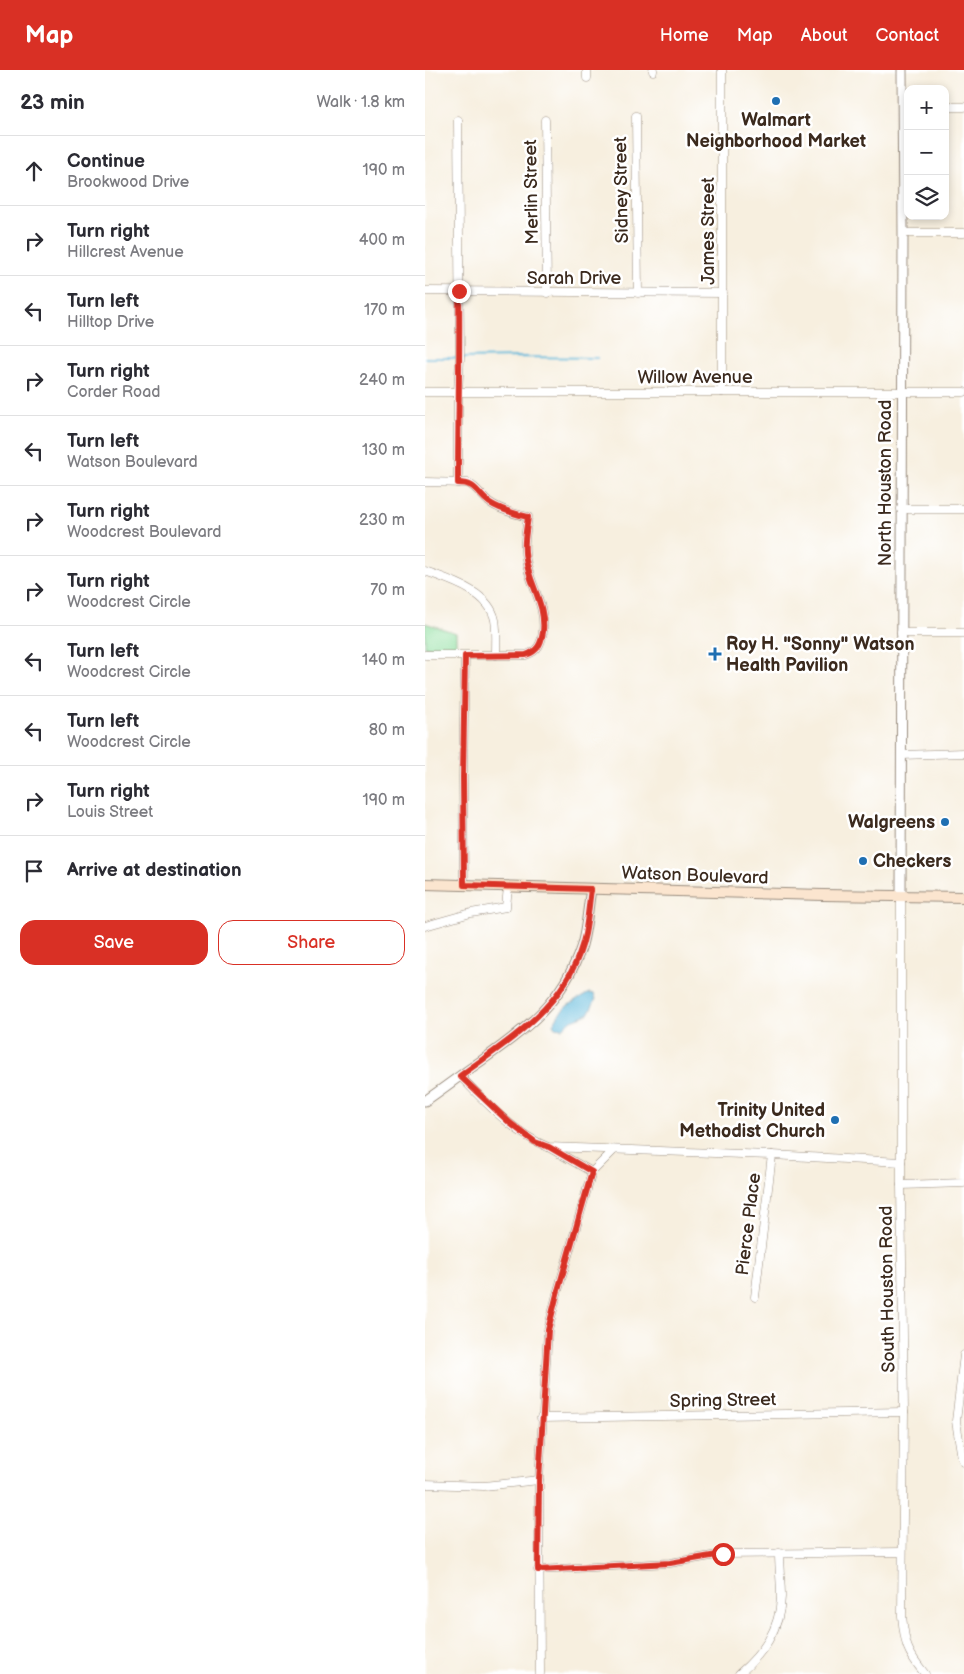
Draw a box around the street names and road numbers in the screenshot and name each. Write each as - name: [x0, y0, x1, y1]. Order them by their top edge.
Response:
- street label: Sidney Street: [610, 136, 633, 244]
- street label: Merlin Street: [520, 139, 543, 245]
- street label: James Street: [698, 177, 719, 285]
- street label: Sarah Drive: [527, 268, 622, 289]
- street label: Willow Avenue: [637, 367, 753, 388]
- street label: North Houston Road: [875, 400, 896, 566]
- street label: Watson Boulevard: [621, 862, 769, 889]
- street label: Pierce Place: [732, 1171, 765, 1277]
- street label: South Houston Road: [876, 1205, 899, 1373]
- street label: Spring Street: [670, 1389, 777, 1412]

